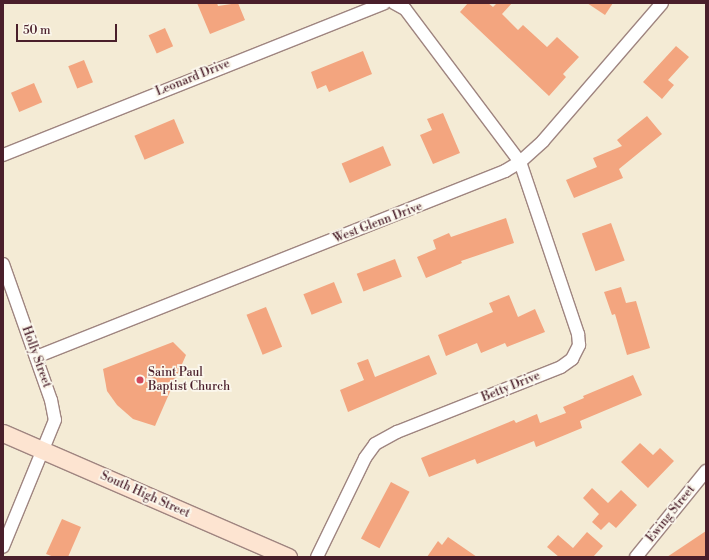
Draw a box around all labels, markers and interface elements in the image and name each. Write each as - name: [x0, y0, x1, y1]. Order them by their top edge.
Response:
- scale bar: [18, 16, 119, 42]
- text: 50 m: [23, 23, 51, 38]
- street label: Leonard Drive: [154, 57, 232, 99]
- street label: West Glenn Drive: [332, 199, 424, 247]
- street label: Holly Street: [18, 324, 54, 390]
- place label: Saint Paul Baptist Church: [148, 366, 230, 394]
- street label: Betty Drive: [480, 369, 542, 405]
- marker: Saint Paul Baptist Church: [135, 375, 145, 385]
- street label: South High Street: [98, 469, 192, 521]
- street label: Ewing Street: [644, 483, 698, 545]

